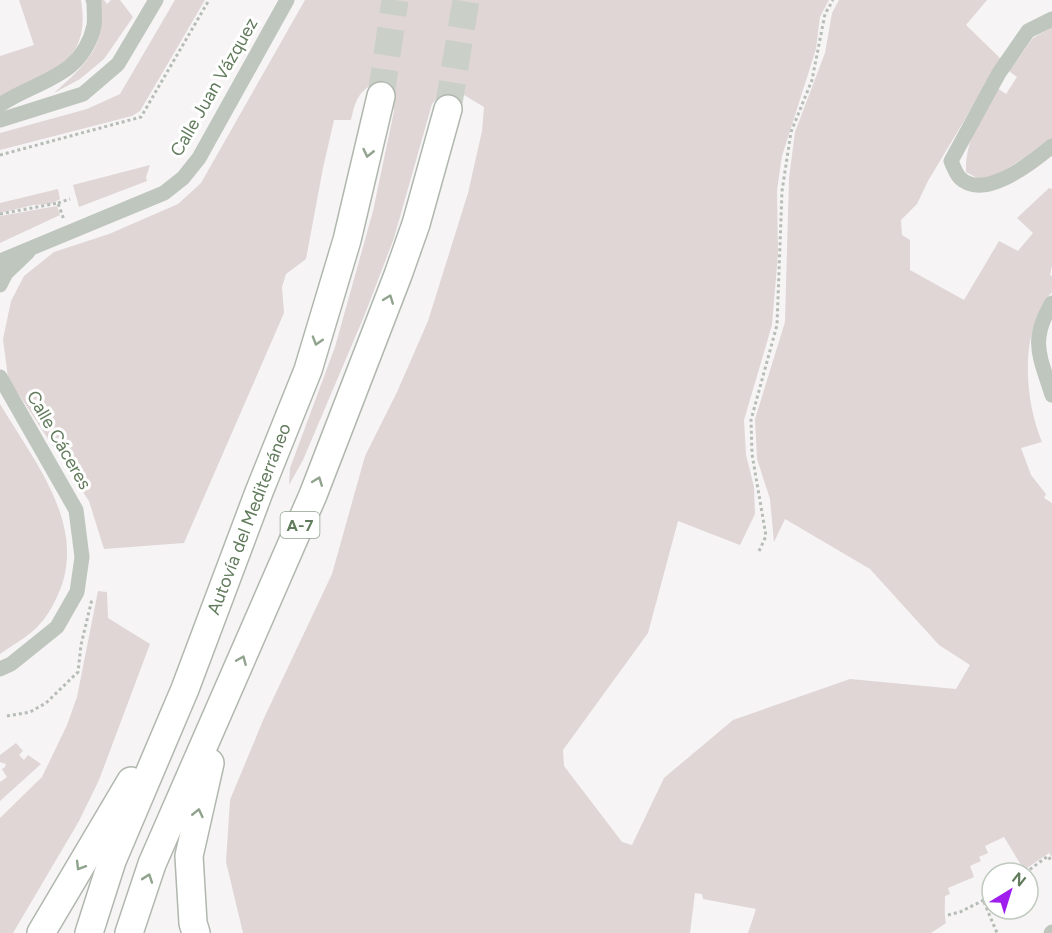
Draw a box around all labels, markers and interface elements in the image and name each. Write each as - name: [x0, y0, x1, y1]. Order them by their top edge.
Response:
- street label: Calle Juan Vázquez: [165, 14, 263, 160]
- one-way arrow: [362, 148, 375, 158]
- one-way arrow: [382, 294, 394, 305]
- one-way arrow: [312, 335, 324, 346]
- street label: Calle Cáceres: [22, 387, 96, 493]
- street label: Autovía del Mediterráneo: [202, 420, 296, 618]
- one-way arrow: [311, 476, 324, 487]
- road number: A-7: [280, 512, 320, 538]
- one-way arrow: [235, 656, 247, 667]
- one-way arrow: [191, 808, 204, 818]
- one-way arrow: [76, 860, 88, 870]
- north arrow: [980, 861, 1040, 921]
- text: N: [1008, 868, 1030, 891]
- one-way arrow: [140, 873, 153, 884]

